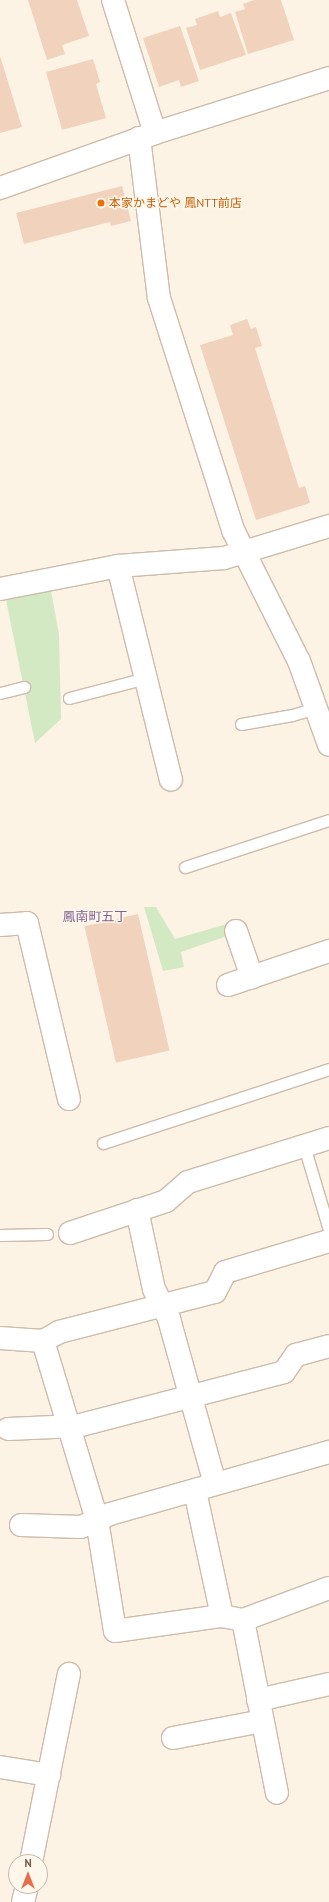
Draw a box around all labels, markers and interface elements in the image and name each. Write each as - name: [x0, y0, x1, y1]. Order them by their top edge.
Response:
- place label: 本家かまどや 鳳NTT前店: [109, 196, 242, 210]
- marker: 本家かまどや 鳳NTT前店: [96, 198, 106, 208]
- district label: 鳳南町五丁: [63, 909, 127, 925]
- north arrow: [8, 1854, 48, 1894]
- text: N: [24, 1856, 32, 1870]

